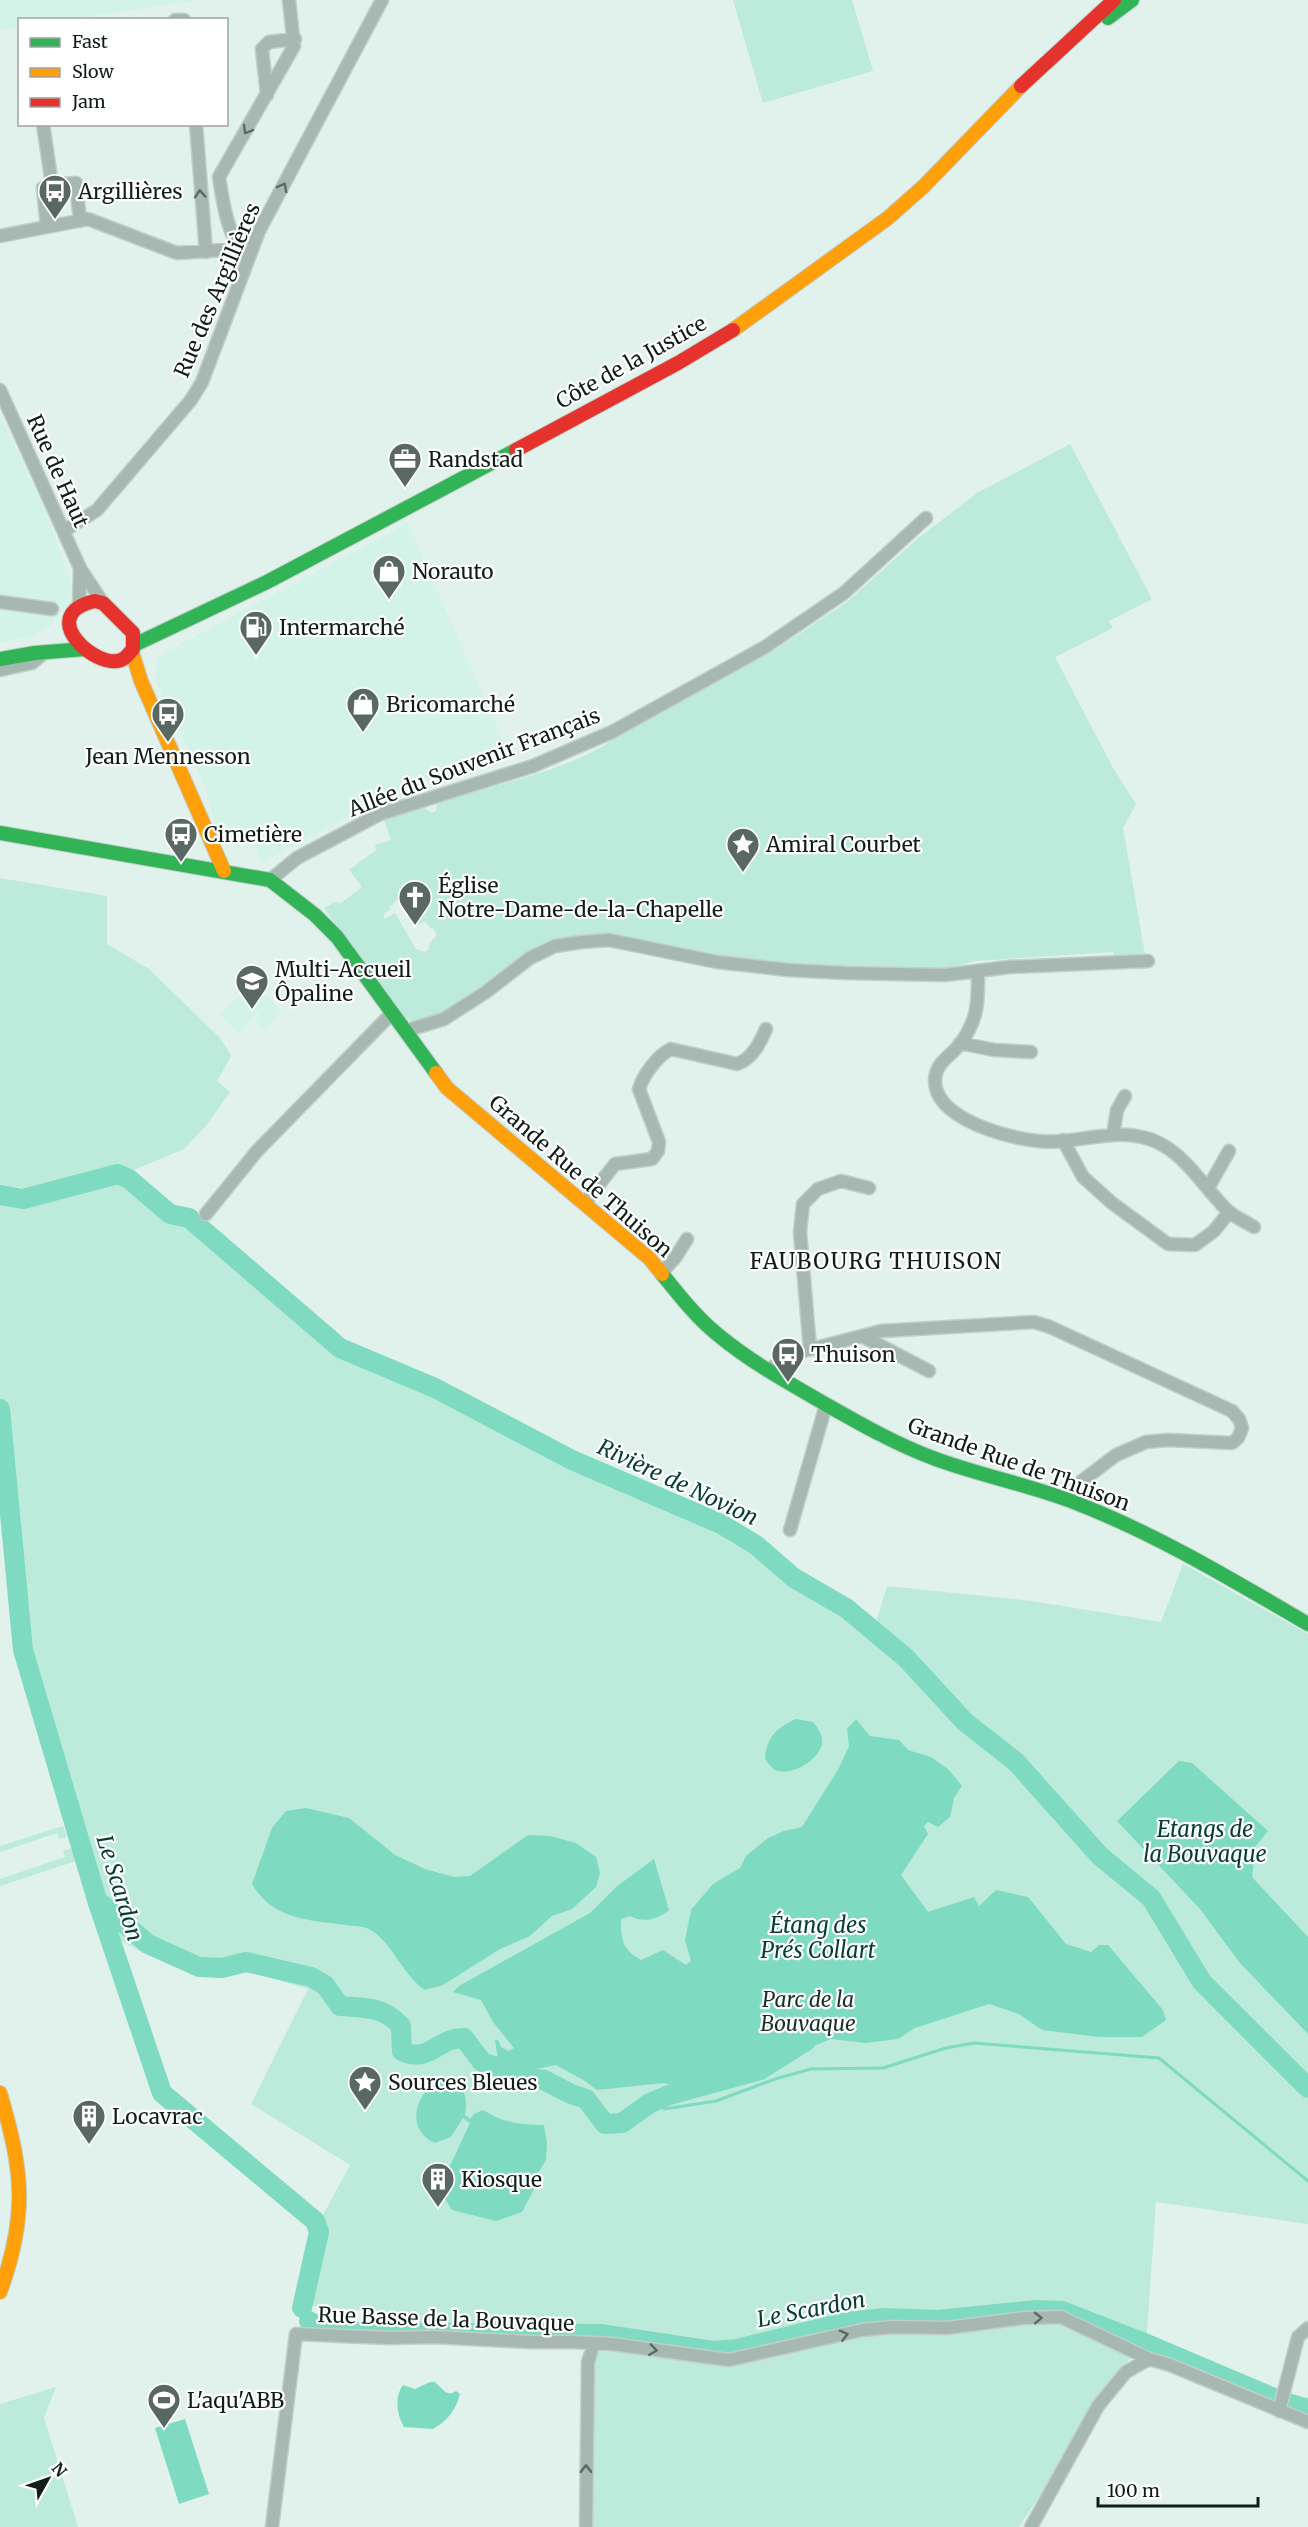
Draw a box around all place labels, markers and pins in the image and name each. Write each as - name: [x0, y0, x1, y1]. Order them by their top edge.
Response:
- bus stop icon: Argillières: [37, 173, 73, 220]
- place label: Argillières: [77, 178, 183, 205]
- office icon: Randstad: [387, 441, 423, 488]
- place label: Randstad: [428, 446, 524, 473]
- shop icon: Norauto: [371, 553, 407, 600]
- place label: Norauto: [412, 558, 493, 585]
- fuel station icon: Intermarché: [238, 609, 274, 656]
- place label: Intermarché: [279, 614, 404, 641]
- shop icon: Bricomarché: [345, 686, 381, 733]
- place label: Bricomarché: [386, 691, 515, 718]
- bus stop icon: Jean Mennesson: [150, 696, 186, 743]
- place label: Jean Mennesson: [84, 743, 251, 770]
- bus stop icon: Cimetière: [163, 816, 199, 863]
- place label: Cimetière: [204, 821, 302, 848]
- place icon: Amiral Courbet: [725, 826, 761, 873]
- place label: Amiral Courbet: [765, 831, 921, 858]
- place label: Église Notre-Dame-de-la-Chapelle: [438, 871, 723, 923]
- church icon: Église Notre-Dame-de-la-Chapelle: [397, 879, 433, 926]
- place label: Multi-Accueil Ôpaline: [275, 956, 412, 1007]
- school or university icon: Multi-Accueil Ôpaline: [234, 963, 270, 1010]
- bus stop icon: Thuison: [770, 1336, 806, 1383]
- place label: Thuison: [811, 1341, 895, 1368]
- place icon: Sources Bleues: [347, 2064, 383, 2111]
- place label: Sources Bleues: [388, 2069, 538, 2096]
- building icon: Locavrac: [71, 2098, 107, 2145]
- place label: Locavrac: [112, 2103, 203, 2130]
- building icon: Kiosque: [420, 2161, 456, 2208]
- place label: Kiosque: [461, 2166, 542, 2193]
- sports icon: L'aqu'ABB: [146, 2382, 182, 2429]
- place label: L'aqu'ABB: [187, 2387, 284, 2414]

